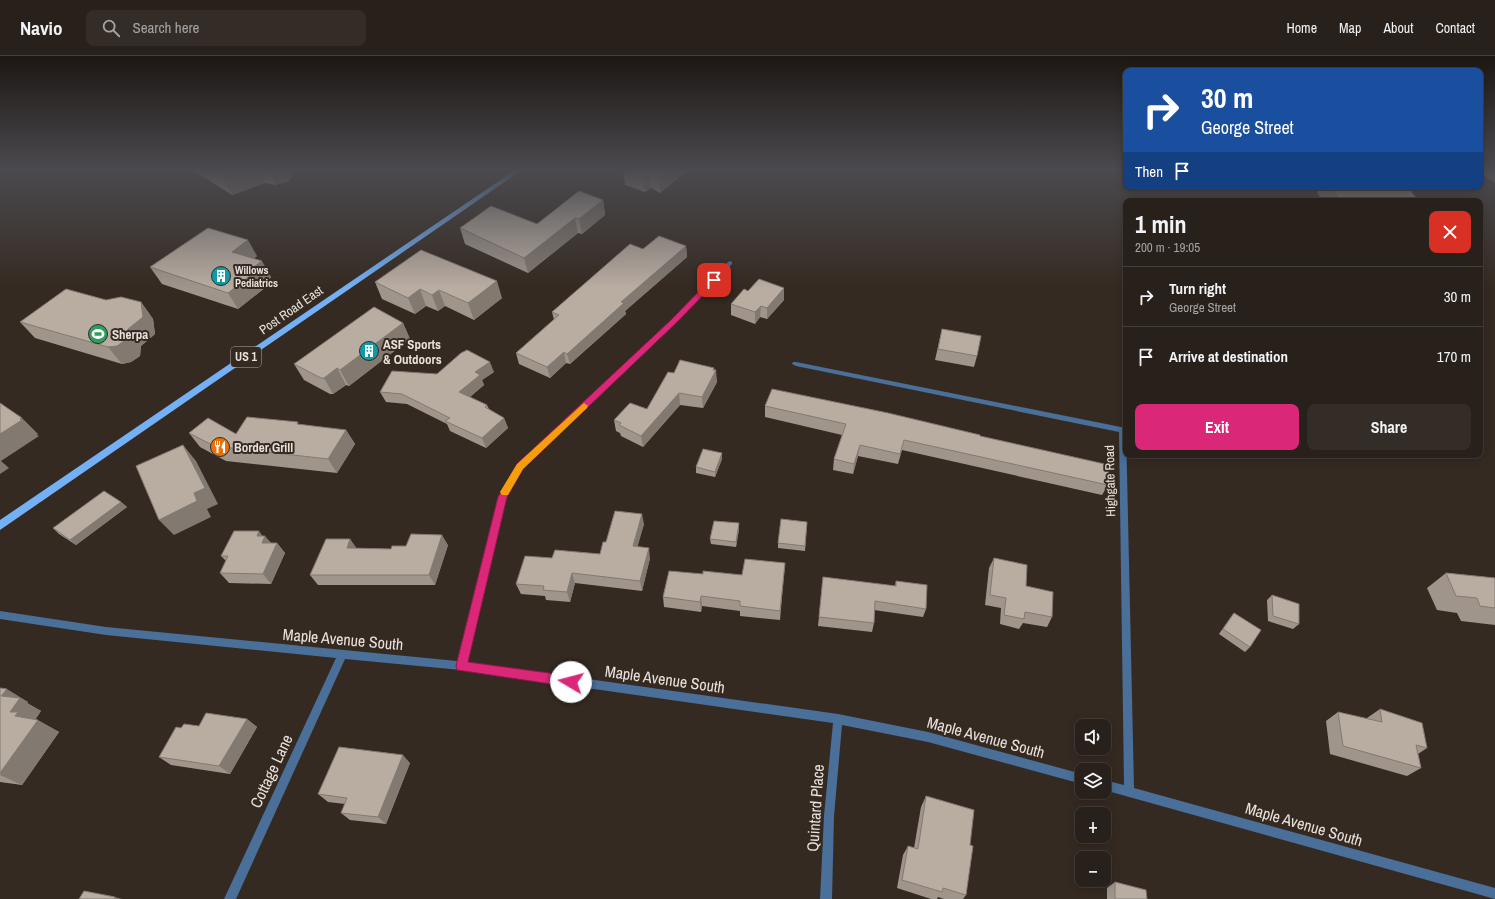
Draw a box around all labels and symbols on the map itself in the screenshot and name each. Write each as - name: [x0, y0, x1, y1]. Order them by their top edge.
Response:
- place label: Willows Pediatrics: [235, 263, 278, 290]
- pin: [697, 263, 731, 297]
- building icon: Willows Pediatrics: [210, 265, 232, 287]
- street label: Post Road East: [256, 282, 326, 338]
- sports icon: Sherpa: [87, 323, 109, 345]
- place label: Sherpa: [112, 326, 148, 343]
- place label: ASF Sports & Outdoors: [383, 336, 442, 368]
- building icon: ASF Sports & Outdoors: [358, 340, 380, 362]
- road number: US 1: [231, 347, 261, 367]
- restaurant icon: Border Grill: [209, 436, 231, 458]
- place label: Border Grill: [234, 439, 293, 456]
- street label: Highgate Road: [1101, 445, 1119, 517]
- street label: Maple Avenue South: [282, 623, 404, 655]
- street label: Maple Avenue South: [604, 660, 726, 698]
- position arrow: [550, 661, 592, 703]
- street label: Maple Avenue South: [925, 711, 1047, 763]
- street label: Cottage Lane: [244, 731, 298, 811]
- street label: Quintard Place: [801, 764, 829, 852]
- street label: Maple Avenue South: [1243, 797, 1365, 851]

